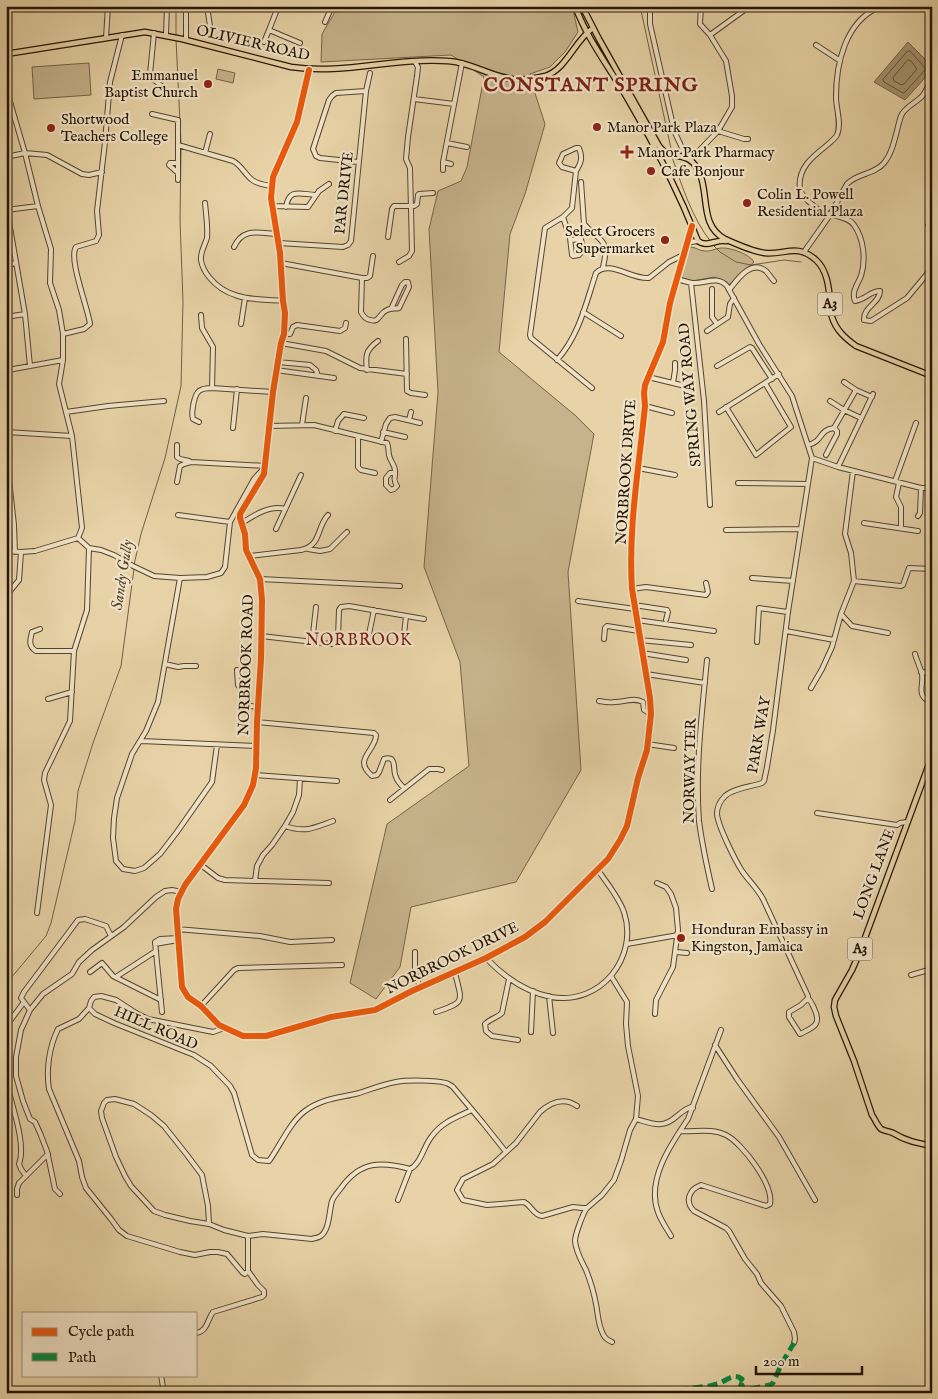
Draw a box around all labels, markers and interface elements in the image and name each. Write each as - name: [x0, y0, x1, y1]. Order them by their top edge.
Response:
- street label: OLIVIER ROAD: [194, 21, 312, 65]
- place label: Emmanuel Baptist Church: [104, 66, 199, 102]
- district label: CONSTANT SPRING: [483, 73, 699, 98]
- marker: Emmanuel Baptist Church: [202, 78, 214, 90]
- place label: Shortwood Teachers College: [61, 110, 168, 146]
- place label: Manor Park Plaza: [607, 118, 717, 137]
- marker: Manor Park Plaza: [591, 121, 603, 133]
- marker: Shortwood Teachers College: [45, 122, 57, 134]
- place label: Manor Park Pharmacy: [637, 143, 775, 162]
- marker: Manor Park Pharmacy: [621, 146, 633, 158]
- street label: PAR DRIVE: [330, 151, 358, 235]
- place label: Cafe Bonjour: [661, 162, 745, 181]
- marker: Cafe Bonjour: [645, 165, 657, 177]
- place label: Colin L. Powell Residential Plaza: [757, 185, 864, 221]
- marker: Colin L. Powell Residential Plaza: [741, 197, 753, 209]
- place label: Select Grocers Supermarket: [565, 222, 655, 258]
- marker: Select Grocers Supermarket: [659, 234, 671, 246]
- road number: A3: [818, 292, 842, 316]
- street label: SPRING WAY ROAD: [674, 322, 706, 468]
- street label: NORBROOK DRIVE: [611, 399, 641, 545]
- water label: Sandy Gully: [108, 537, 139, 612]
- street label: NORBROOK ROAD: [234, 594, 258, 736]
- district label: NORBROOK: [305, 631, 413, 651]
- street label: PARK WAY: [743, 694, 775, 775]
- street label: NORWAY TER: [680, 717, 700, 824]
- street label: LONG LANE: [849, 826, 899, 922]
- street label: NORBROOK DRIVE: [382, 917, 522, 999]
- place label: Honduran Embassy in Kingston, Jamaica: [691, 920, 828, 956]
- marker: Honduran Embassy in Kingston, Jamaica: [675, 932, 687, 944]
- road number: A3: [848, 938, 872, 961]
- street label: HILL ROAD: [111, 1002, 201, 1054]
- legend: [22, 1312, 198, 1376]
- text: Cycle path: [68, 1322, 134, 1341]
- scale bar: [756, 1344, 862, 1376]
- text: Path: [68, 1348, 96, 1367]
- text: 200 m: [763, 1352, 800, 1371]

